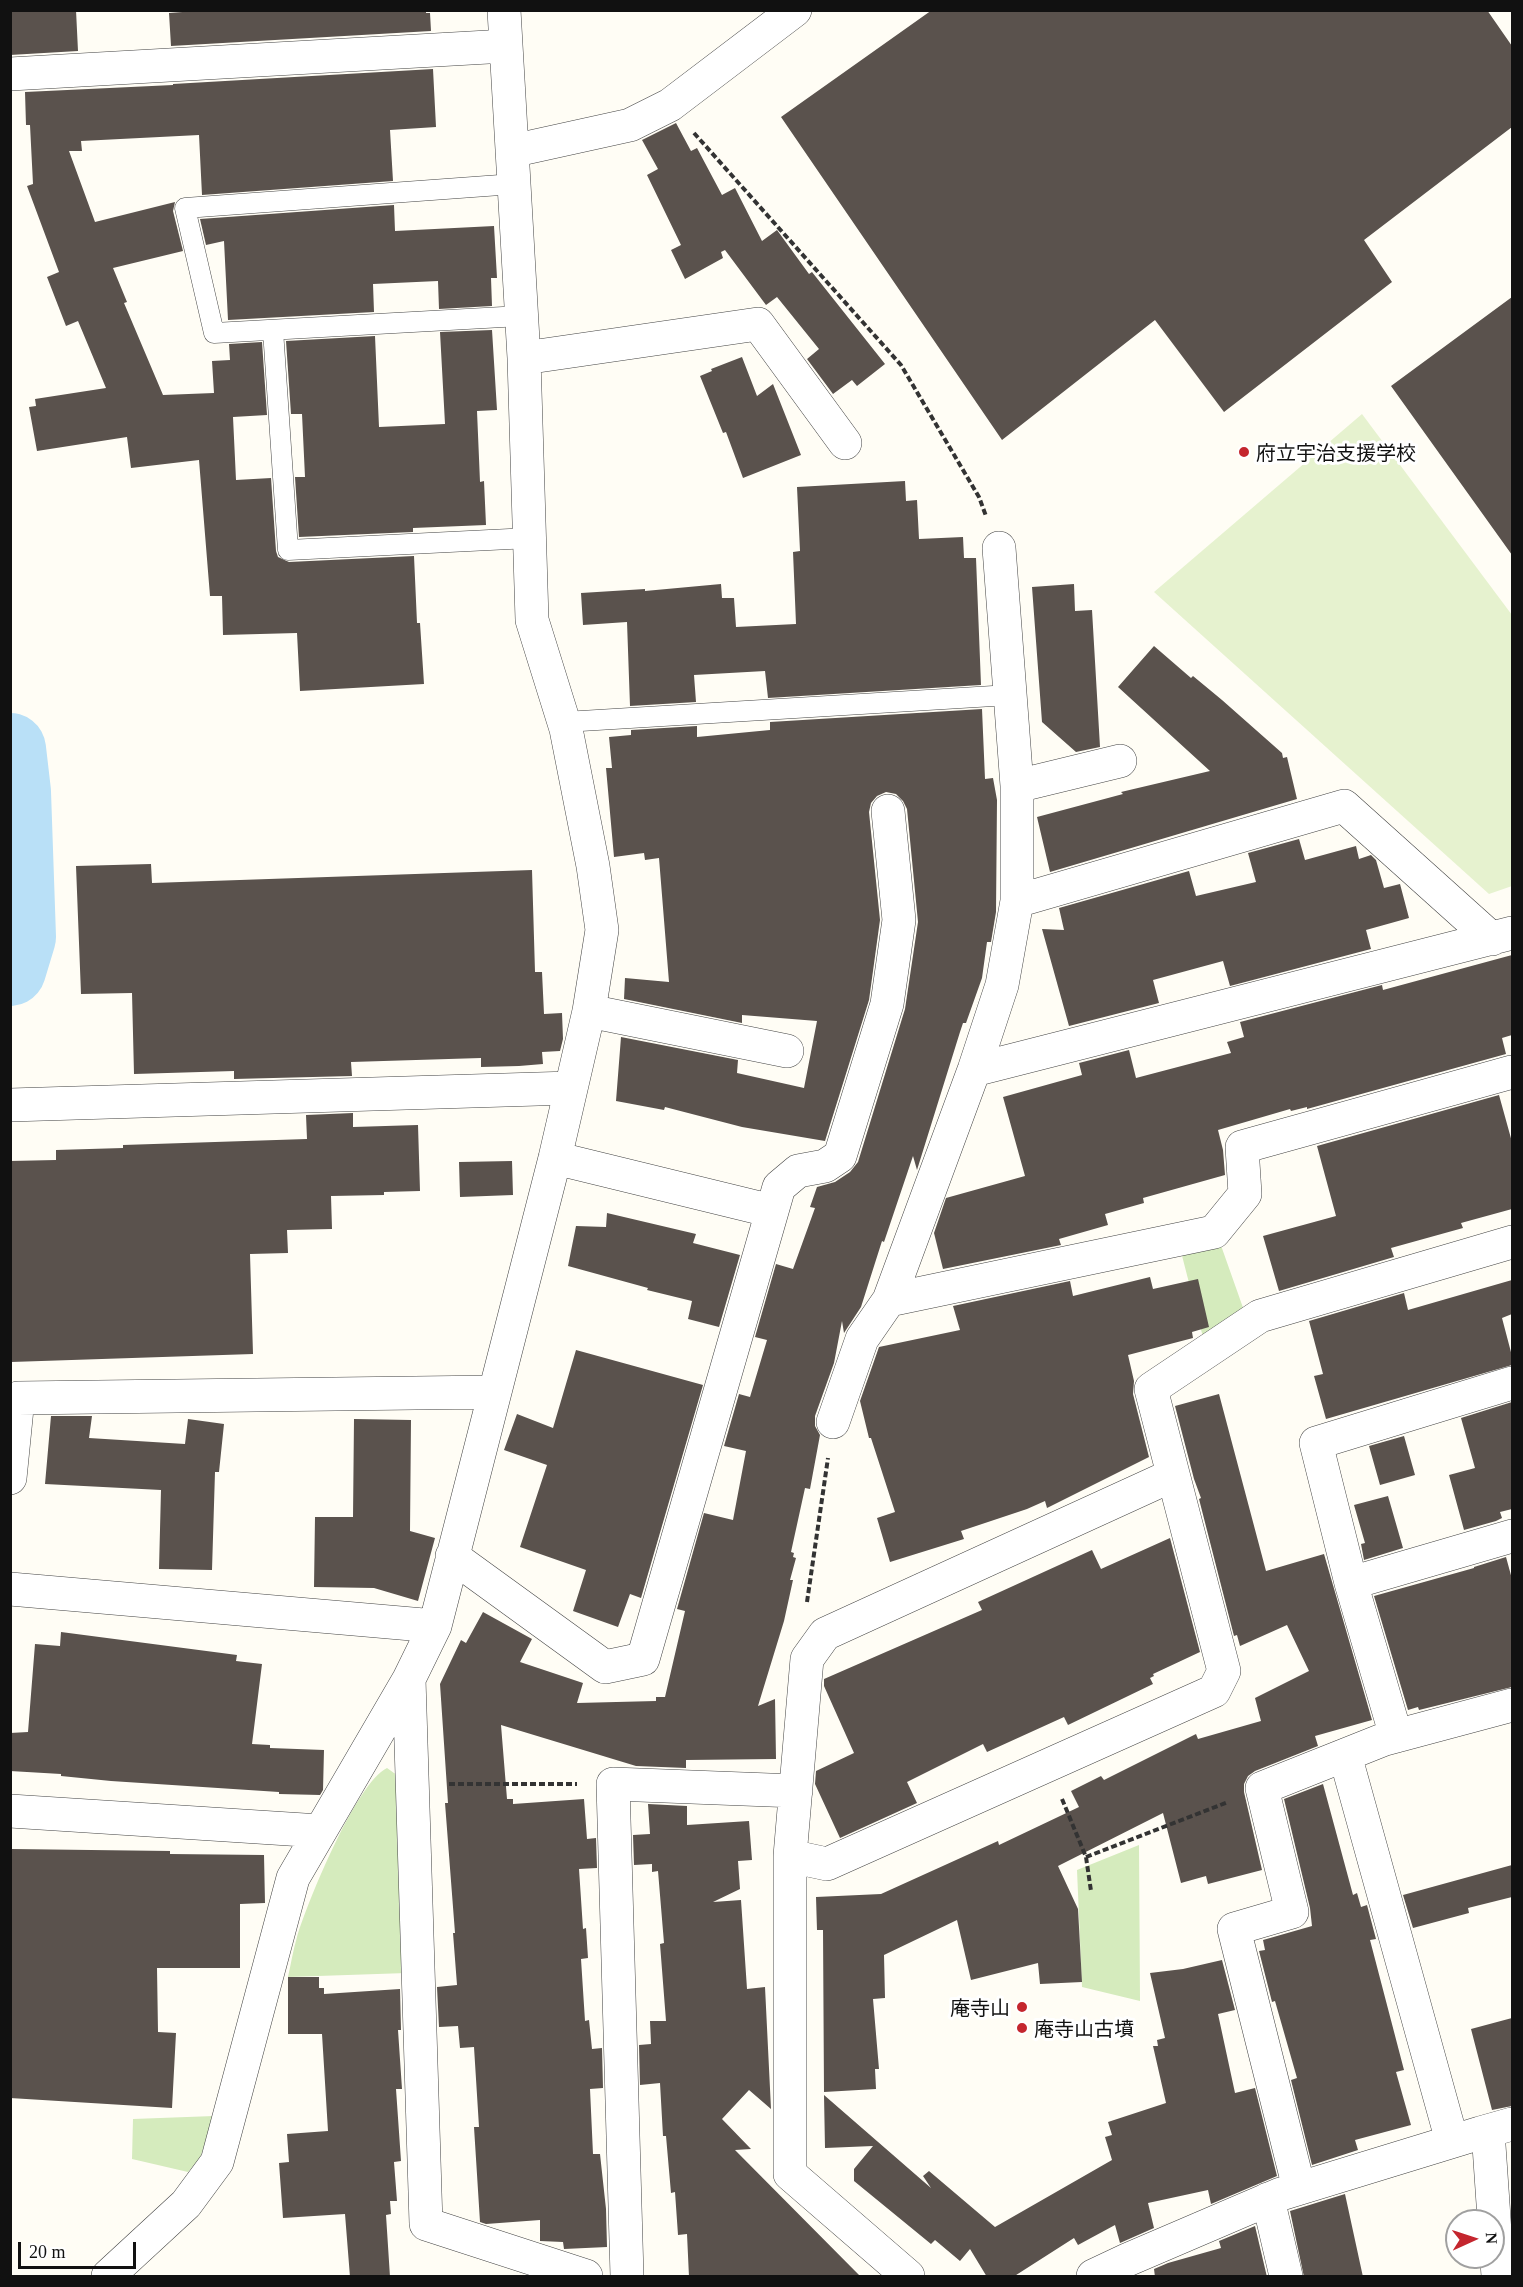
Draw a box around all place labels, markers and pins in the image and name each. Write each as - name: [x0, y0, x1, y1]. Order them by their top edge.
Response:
- place label: 府立宇治支援学校: [1256, 440, 1416, 464]
- marker: 府立宇治支援学校: [1237, 445, 1251, 459]
- place label: 庵寺山: [950, 1995, 1010, 2019]
- marker: 庵寺山: [1015, 2000, 1029, 2014]
- place label: 庵寺山古墳: [1034, 2016, 1134, 2040]
- marker: 庵寺山古墳: [1015, 2021, 1029, 2035]

